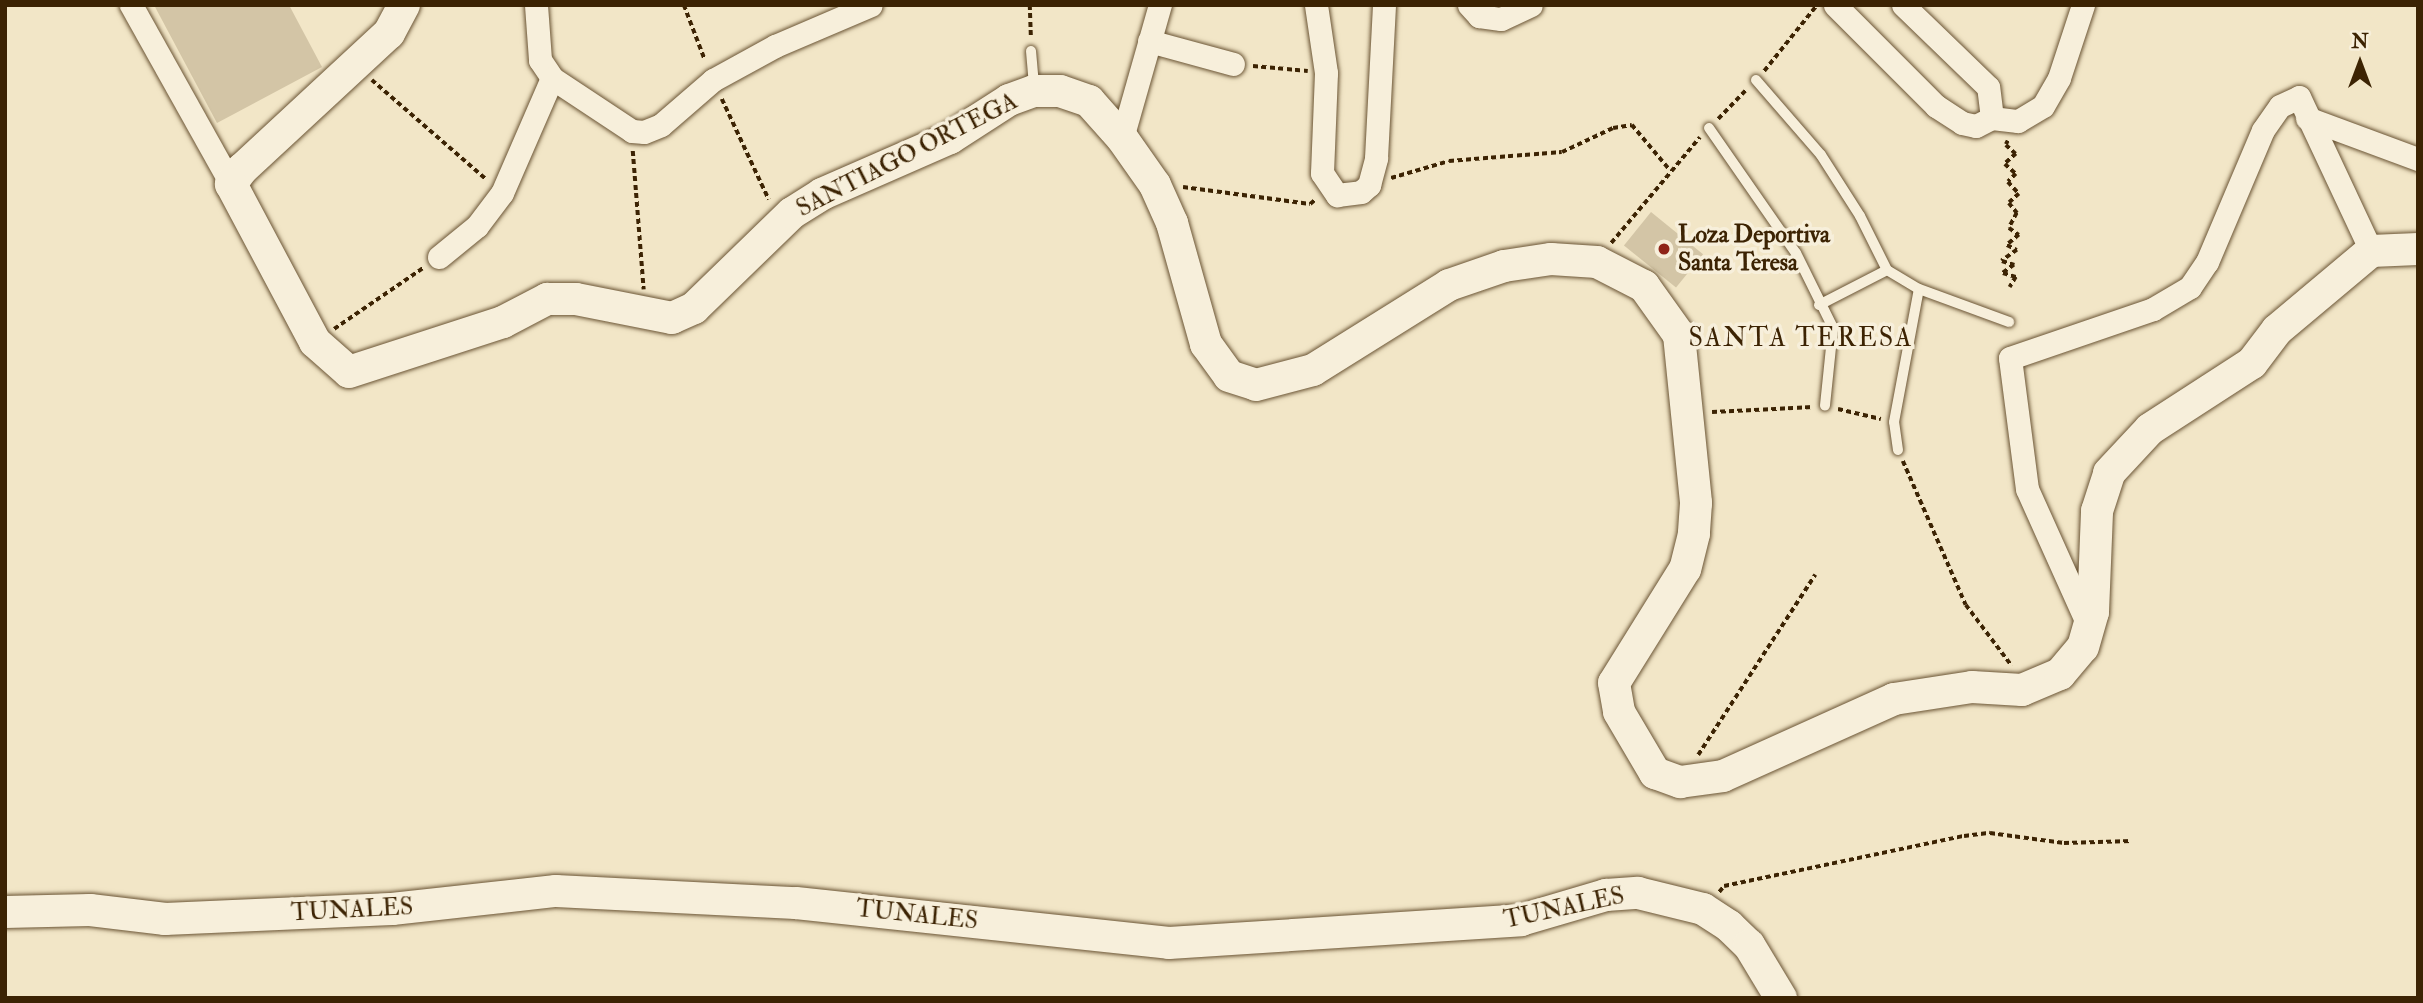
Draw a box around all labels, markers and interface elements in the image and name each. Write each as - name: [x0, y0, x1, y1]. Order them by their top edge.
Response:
- north arrow: [2325, 28, 2395, 98]
- text: N: [2351, 30, 2369, 54]
- street label: SANTIAGO ORTEGA: [792, 87, 1022, 223]
- place label: Loza Deportiva Santa Teresa: [1678, 221, 1830, 277]
- marker: Loza Deportiva Santa Teresa: [1656, 241, 1672, 257]
- district label: SANTA TERESA: [1690, 323, 1912, 355]
- street label: TUNALES: [1501, 881, 1627, 935]
- street label: TUNALES: [290, 892, 414, 928]
- street label: TUNALES: [855, 894, 979, 936]

